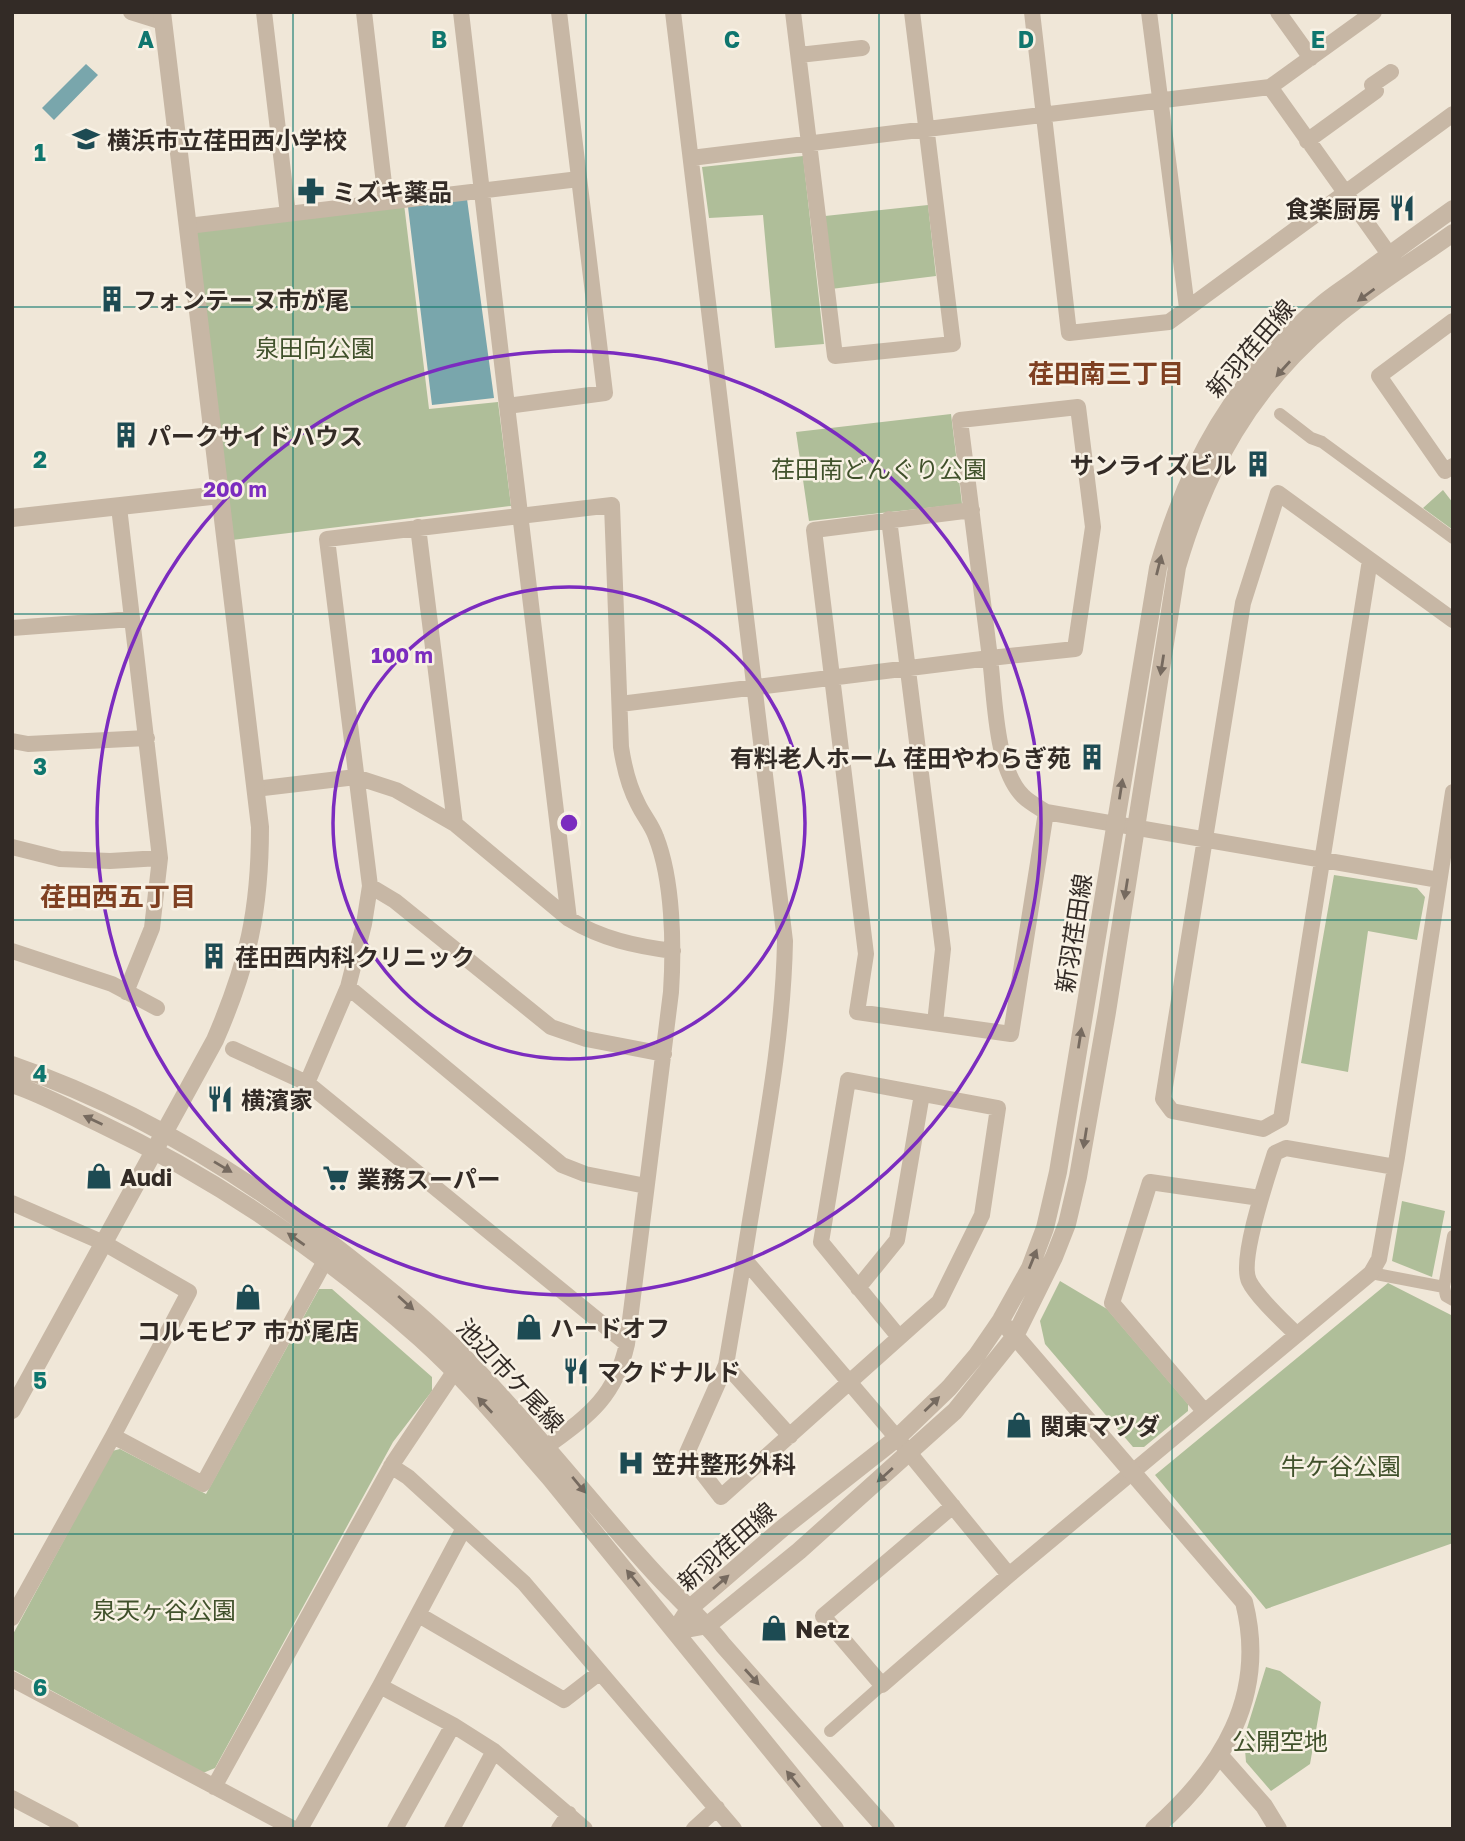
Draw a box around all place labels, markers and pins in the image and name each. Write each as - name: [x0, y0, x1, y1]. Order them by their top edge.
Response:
- school or university icon: 横浜市立荏田西小学校: [71, 124, 101, 154]
- place label: 横浜市立荏田西小学校: [107, 125, 347, 154]
- pharmacy icon: ミズキ薬品: [296, 176, 326, 206]
- place label: ミズキ薬品: [332, 177, 452, 206]
- restaurant icon: 食楽厨房: [1387, 193, 1417, 223]
- place label: 食楽厨房: [1285, 194, 1381, 223]
- building icon: フォンテーヌ市が尾: [97, 284, 127, 314]
- place label: フォンテーヌ市が尾: [133, 285, 349, 314]
- building icon: パークサイドハウス: [111, 420, 141, 450]
- place label: パークサイドハウス: [147, 421, 363, 450]
- building icon: サンライズビル: [1243, 449, 1273, 479]
- place label: サンライズビル: [1070, 450, 1237, 479]
- building icon: 有料老人ホーム 荏田やわらぎ苑: [1077, 742, 1107, 772]
- place label: 有料老人ホーム 荏田やわらぎ苑: [730, 743, 1071, 772]
- centre of rings: [557, 811, 581, 835]
- building icon: 荏田西内科クリニック: [199, 941, 229, 971]
- place label: 荏田西内科クリニック: [235, 942, 475, 971]
- restaurant icon: 横濱家: [205, 1084, 235, 1114]
- place label: 横濱家: [241, 1085, 313, 1114]
- shop icon: Audi: [84, 1161, 114, 1191]
- place label: Audi: [120, 1162, 172, 1191]
- supermarket icon: 業務スーパー: [321, 1163, 351, 1193]
- place label: 業務スーパー: [357, 1164, 501, 1193]
- shop icon: コルモピア 市が尾店: [233, 1282, 263, 1312]
- shop icon: ハードオフ: [514, 1312, 544, 1342]
- place label: ハードオフ: [550, 1313, 670, 1342]
- place label: コルモピア 市が尾店: [137, 1316, 359, 1345]
- restaurant icon: マクドナルド: [561, 1356, 591, 1386]
- place label: マクドナルド: [597, 1357, 741, 1386]
- shop icon: 関東マツダ: [1004, 1410, 1034, 1440]
- place label: 関東マツダ: [1040, 1411, 1160, 1440]
- hospital icon: 笠井整形外科: [616, 1448, 646, 1478]
- place label: 笠井整形外科: [652, 1449, 796, 1478]
- shop icon: Netz: [759, 1613, 789, 1643]
- place label: Netz: [795, 1614, 849, 1643]

